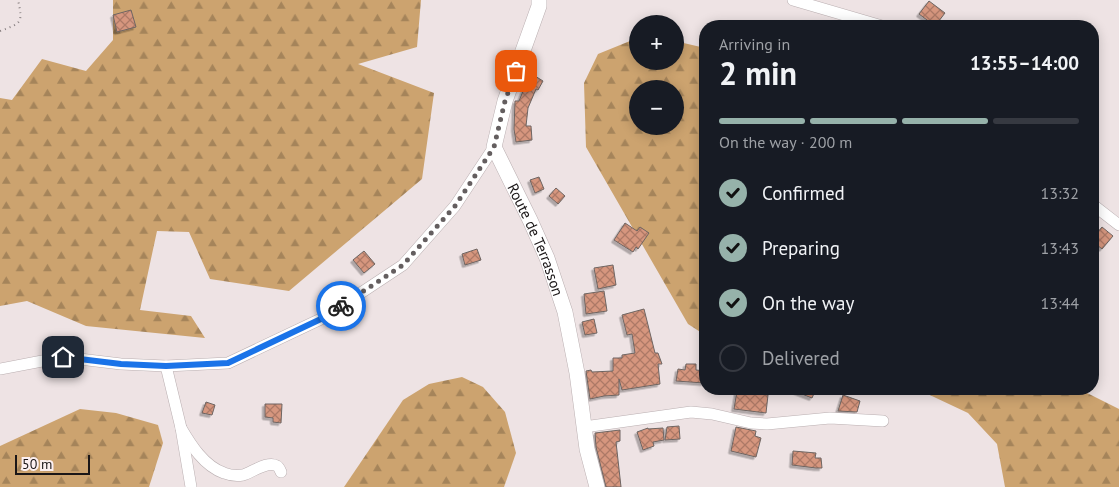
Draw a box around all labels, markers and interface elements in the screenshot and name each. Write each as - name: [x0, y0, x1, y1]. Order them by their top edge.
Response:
- map controls: [629, 15, 684, 135]
- button: +: [629, 15, 684, 70]
- text: Arriving in: [719, 34, 790, 54]
- pin: [495, 50, 537, 92]
- text: 13:55–14:00: [970, 51, 1079, 75]
- text: 2 min: [719, 52, 797, 94]
- icon: bag: [502, 57, 530, 85]
- button: −: [629, 80, 684, 135]
- text: On the way · 200 m: [719, 132, 852, 152]
- icon: check: [719, 179, 747, 207]
- street label: Route de Terrasson: [504, 180, 568, 298]
- text: Confirmed: [762, 181, 845, 205]
- text: 13:32: [1041, 183, 1079, 203]
- icon: check: [719, 234, 747, 262]
- text: Preparing: [762, 236, 840, 260]
- text: 13:43: [1041, 238, 1079, 258]
- courier: [316, 281, 366, 331]
- icon: check: [719, 289, 747, 317]
- text: On the way: [762, 291, 854, 315]
- icon: bike: [327, 292, 355, 320]
- text: 13:44: [1041, 293, 1079, 313]
- pin: [42, 336, 84, 378]
- icon: home: [49, 343, 77, 371]
- text: Delivered: [762, 346, 840, 370]
- scale bar: [15, 452, 90, 475]
- text: 50 m: [22, 455, 52, 473]

